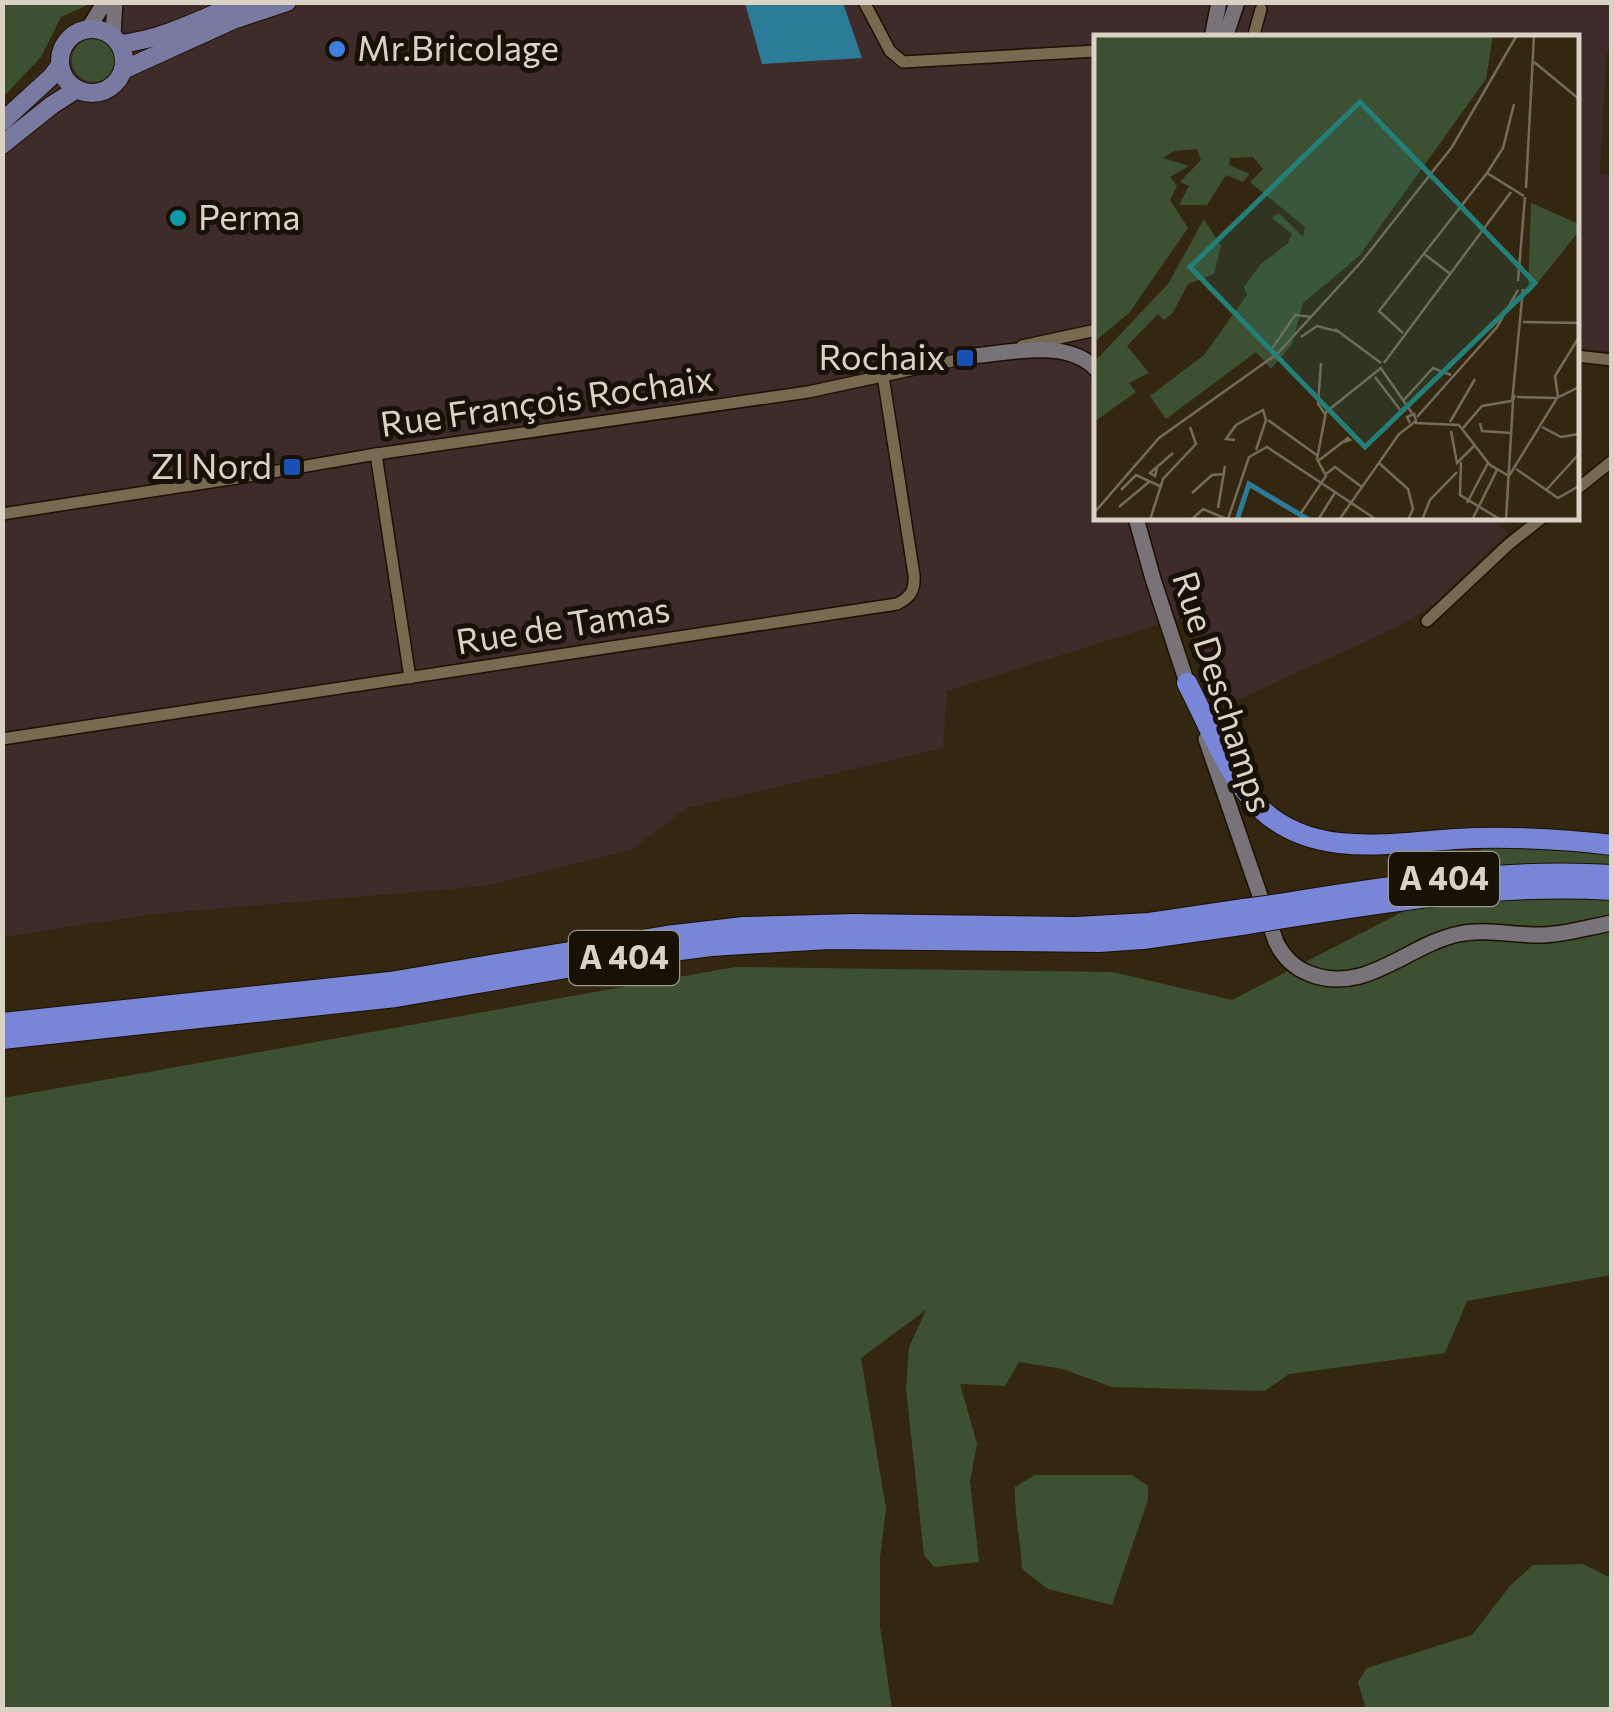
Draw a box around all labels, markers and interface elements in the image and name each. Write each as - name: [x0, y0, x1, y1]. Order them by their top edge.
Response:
- place label: Mr.Bricolage: [357, 25, 559, 68]
- inset map: [1094, 35, 1579, 520]
- marker: Mr.Bricolage: [326, 38, 348, 60]
- place label: Perma: [198, 194, 301, 237]
- marker: Perma: [167, 207, 189, 229]
- place label: Rochaix: [819, 334, 945, 377]
- marker: Rochaix: [954, 347, 976, 369]
- street label: Rue François Rochaix: [377, 355, 716, 444]
- place label: ZI Nord: [151, 443, 272, 486]
- marker: ZI Nord: [281, 456, 303, 478]
- street label: Rue Deschamps: [1165, 565, 1284, 817]
- street label: Rue de Tamas: [453, 585, 673, 662]
- road number: A 404: [1389, 852, 1499, 906]
- road number: A 404: [569, 931, 679, 985]

